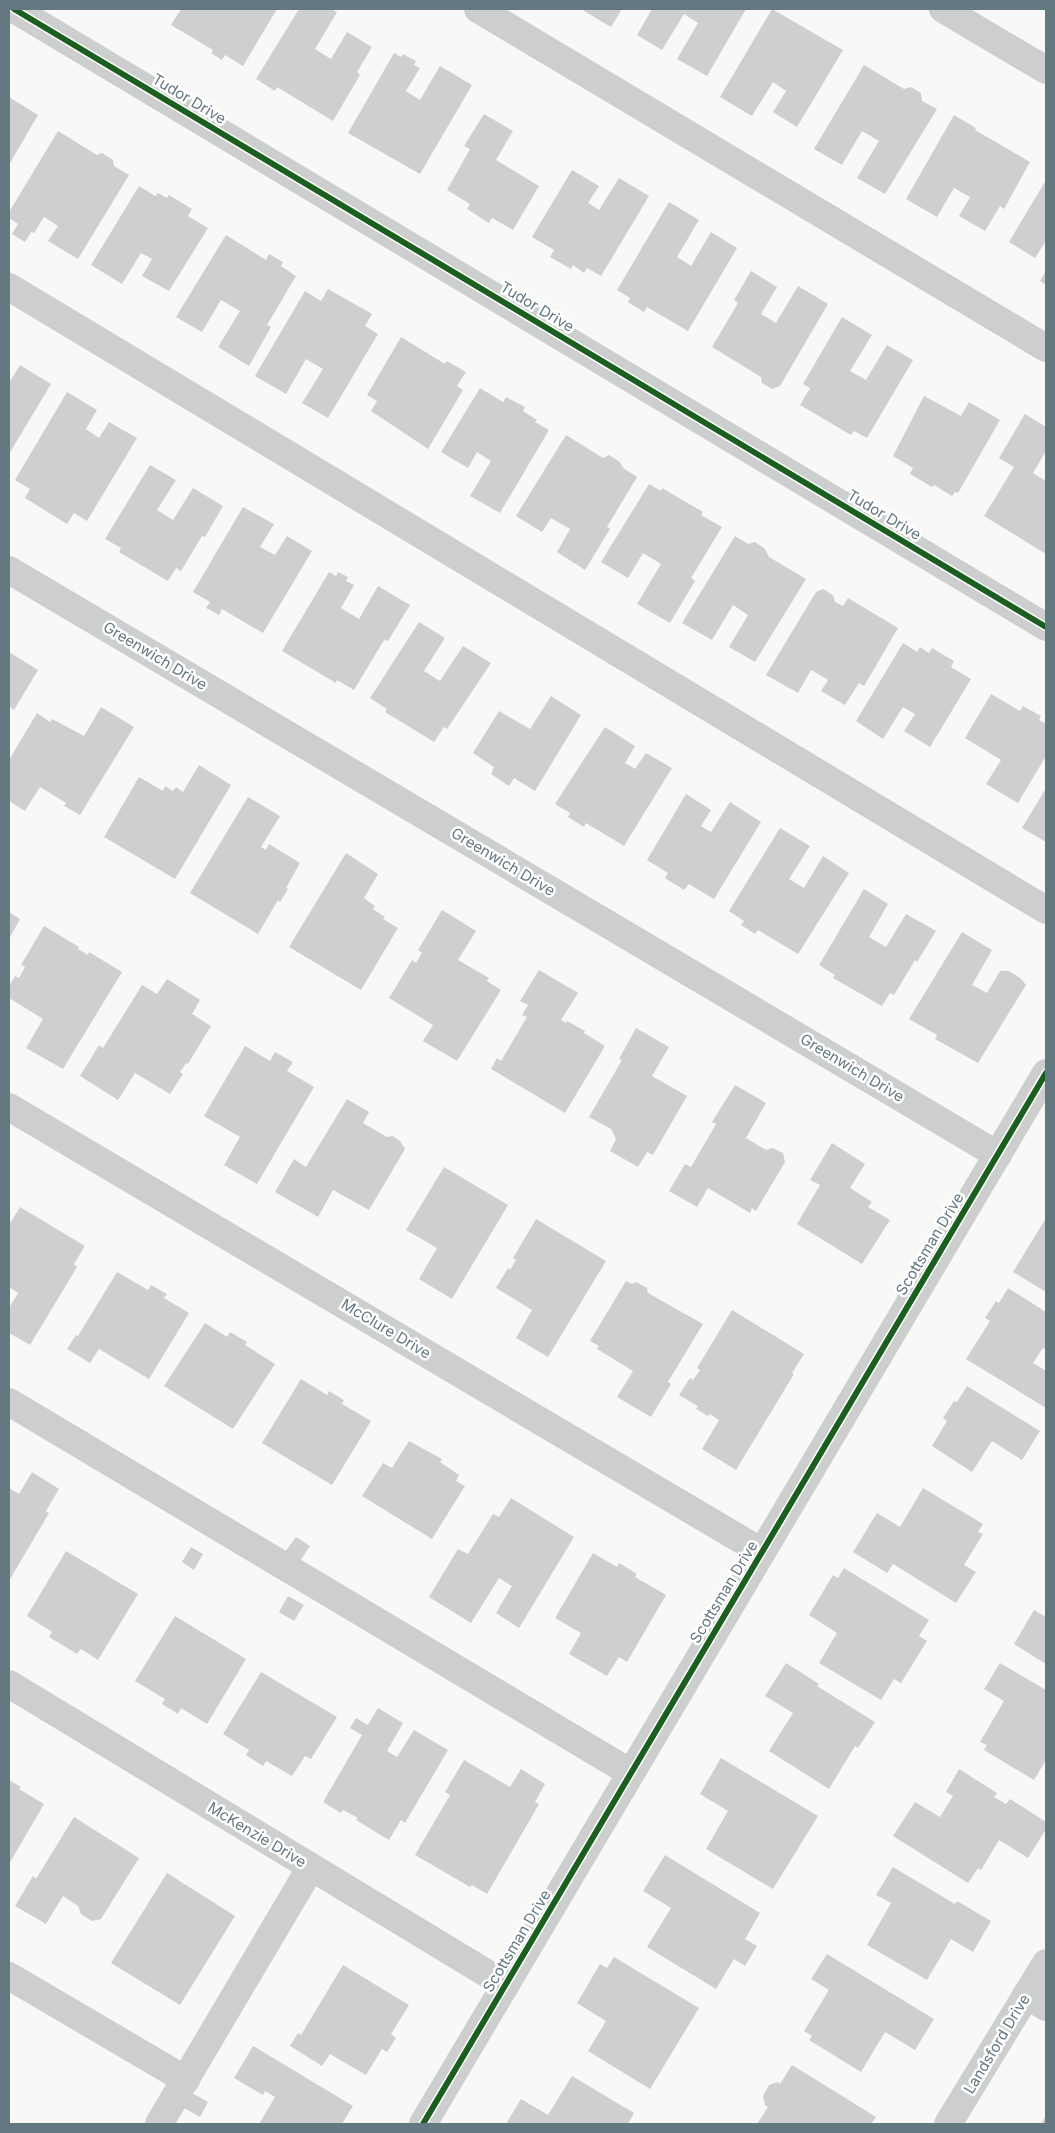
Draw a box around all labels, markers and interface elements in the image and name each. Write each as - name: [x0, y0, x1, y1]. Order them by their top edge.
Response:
- street label: Tudor Drive: [149, 69, 230, 128]
- street label: Tudor Drive: [497, 277, 578, 336]
- street label: Tudor Drive: [844, 485, 925, 544]
- street label: Greenwich Drive: [100, 617, 211, 694]
- street label: Greenwich Drive: [448, 823, 559, 900]
- street label: Greenwich Drive: [797, 1029, 908, 1106]
- street label: Scottsman Drive: [891, 1189, 968, 1298]
- street label: McClure Drive: [338, 1294, 435, 1363]
- street label: Scottsman Drive: [685, 1537, 762, 1646]
- street label: McKenzie Drive: [205, 1798, 310, 1871]
- street label: Scottsman Drive: [478, 1886, 555, 1995]
- street label: Landsford Drive: [959, 1990, 1034, 2097]

